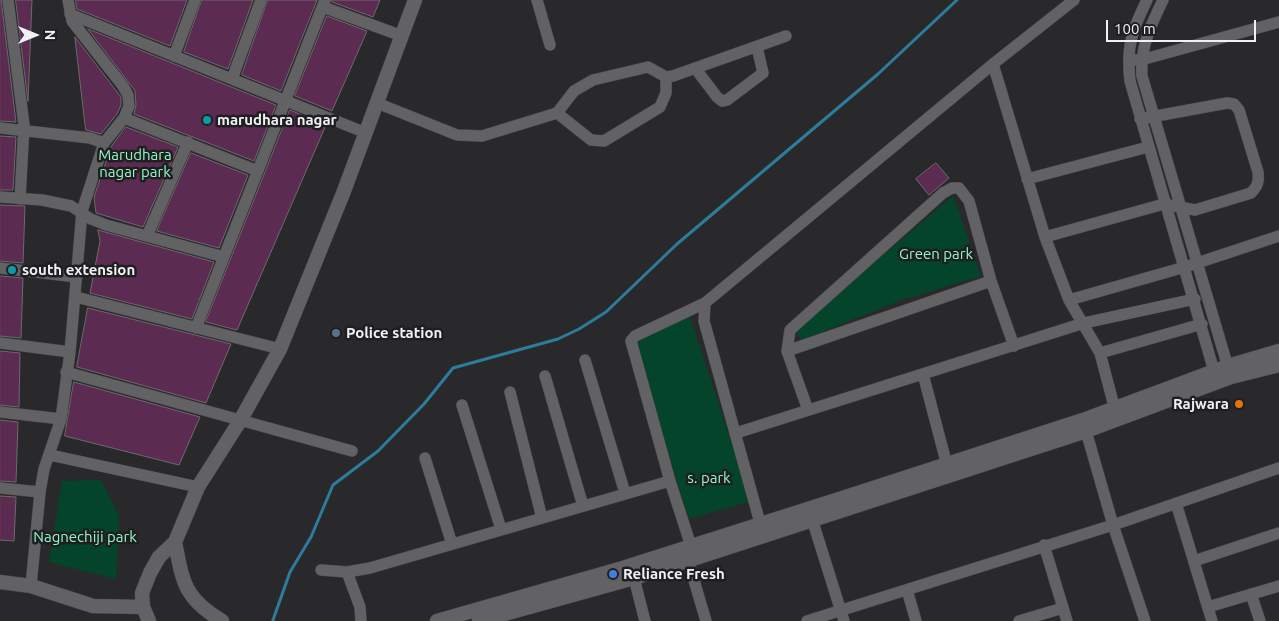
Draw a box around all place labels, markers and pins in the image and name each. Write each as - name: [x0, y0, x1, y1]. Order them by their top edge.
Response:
- place label: marudhara nagar: [217, 111, 337, 129]
- marker: marudhara nagar: [201, 114, 213, 126]
- place label: south extension: [22, 261, 135, 279]
- marker: south extension: [6, 264, 18, 276]
- place label: Police station: [346, 324, 442, 342]
- marker: Police station: [330, 327, 342, 339]
- place label: Rajwara: [1173, 395, 1229, 413]
- marker: Rajwara: [1233, 398, 1245, 410]
- place label: Reliance Fresh: [623, 565, 725, 583]
- marker: Reliance Fresh: [607, 568, 619, 580]

